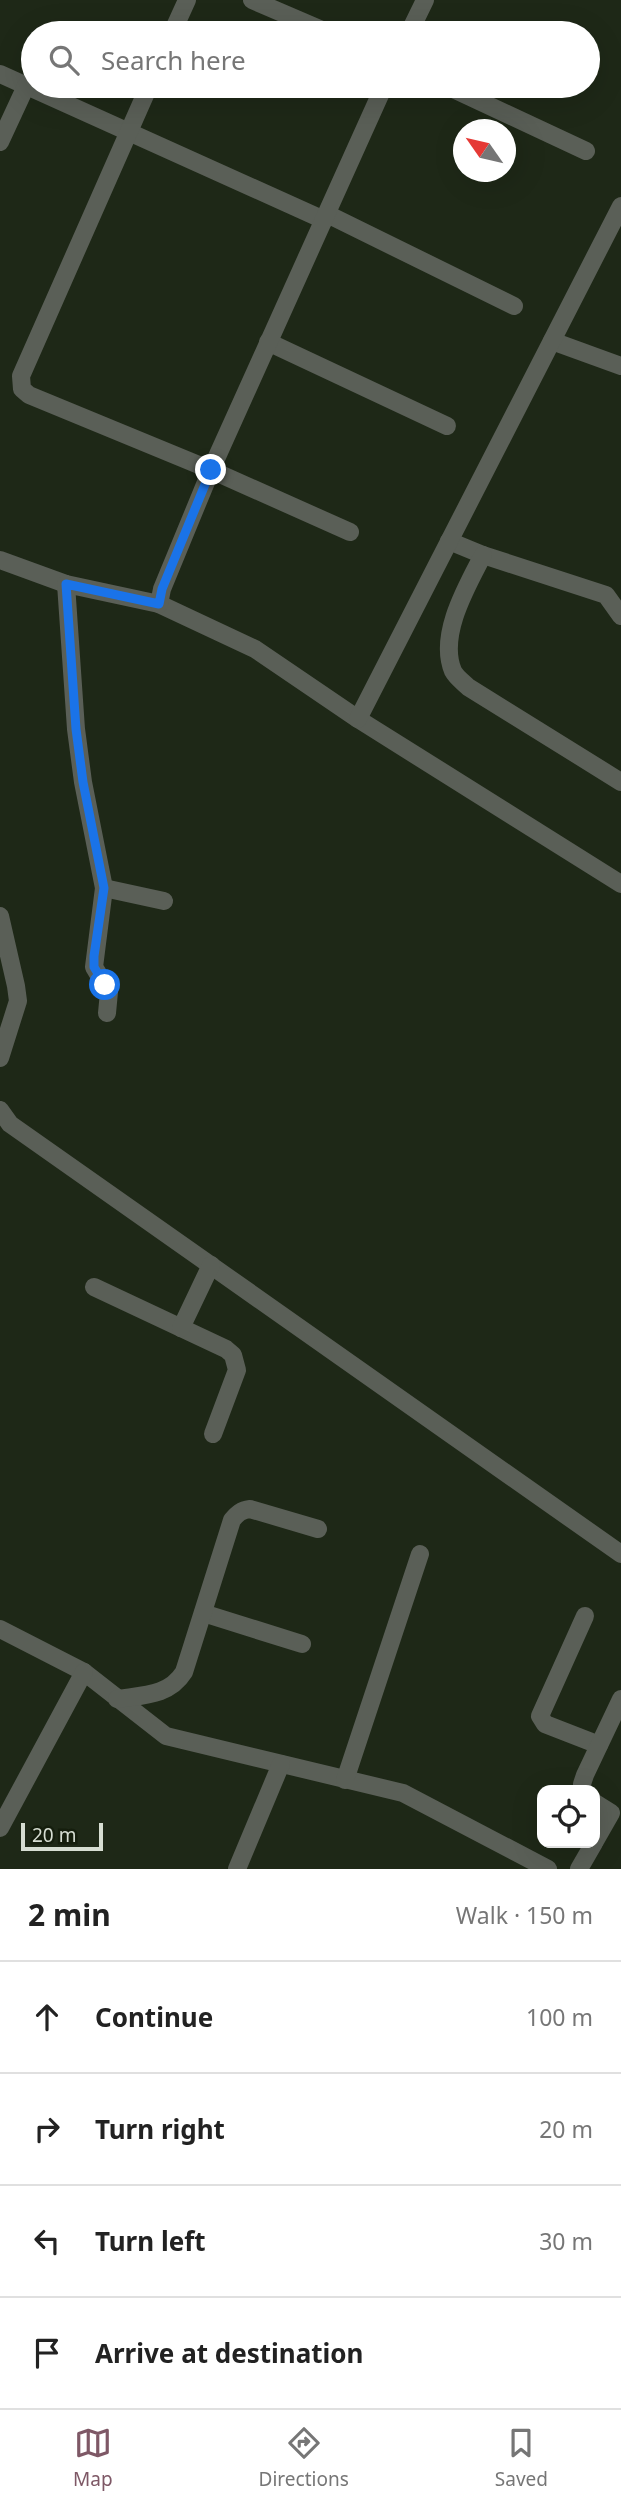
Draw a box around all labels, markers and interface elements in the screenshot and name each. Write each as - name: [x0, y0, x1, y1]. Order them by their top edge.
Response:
- search box: [21, 21, 600, 98]
- icon: search: [45, 41, 83, 79]
- text: Search here: [101, 42, 246, 78]
- north arrow: [453, 119, 516, 182]
- route end: [195, 454, 226, 485]
- route start: [89, 969, 120, 1000]
- map controls: [537, 1785, 600, 1848]
- button: locate: [537, 1785, 600, 1848]
- scale bar: [21, 1820, 103, 1852]
- text: 20 m: [32, 1822, 76, 1848]
- text: 2 min: [28, 1894, 111, 1935]
- text: Walk · 150 m: [456, 1899, 593, 1931]
- icon: ahead: [28, 1998, 66, 2036]
- text: Continue: [95, 1999, 213, 2035]
- text: 100 m: [526, 2001, 593, 2033]
- icon: right: [28, 2110, 66, 2148]
- text: Turn right: [95, 2111, 225, 2147]
- text: 20 m: [539, 2113, 593, 2145]
- icon: left: [28, 2222, 66, 2260]
- text: Turn left: [95, 2223, 206, 2259]
- text: 30 m: [539, 2225, 593, 2257]
- icon: arrive: [28, 2334, 66, 2372]
- text: Arrive at destination: [95, 2335, 364, 2371]
- tab: Map: [73, 2424, 113, 2492]
- tab: Directions: [259, 2424, 349, 2492]
- tab: Saved: [495, 2424, 548, 2492]

